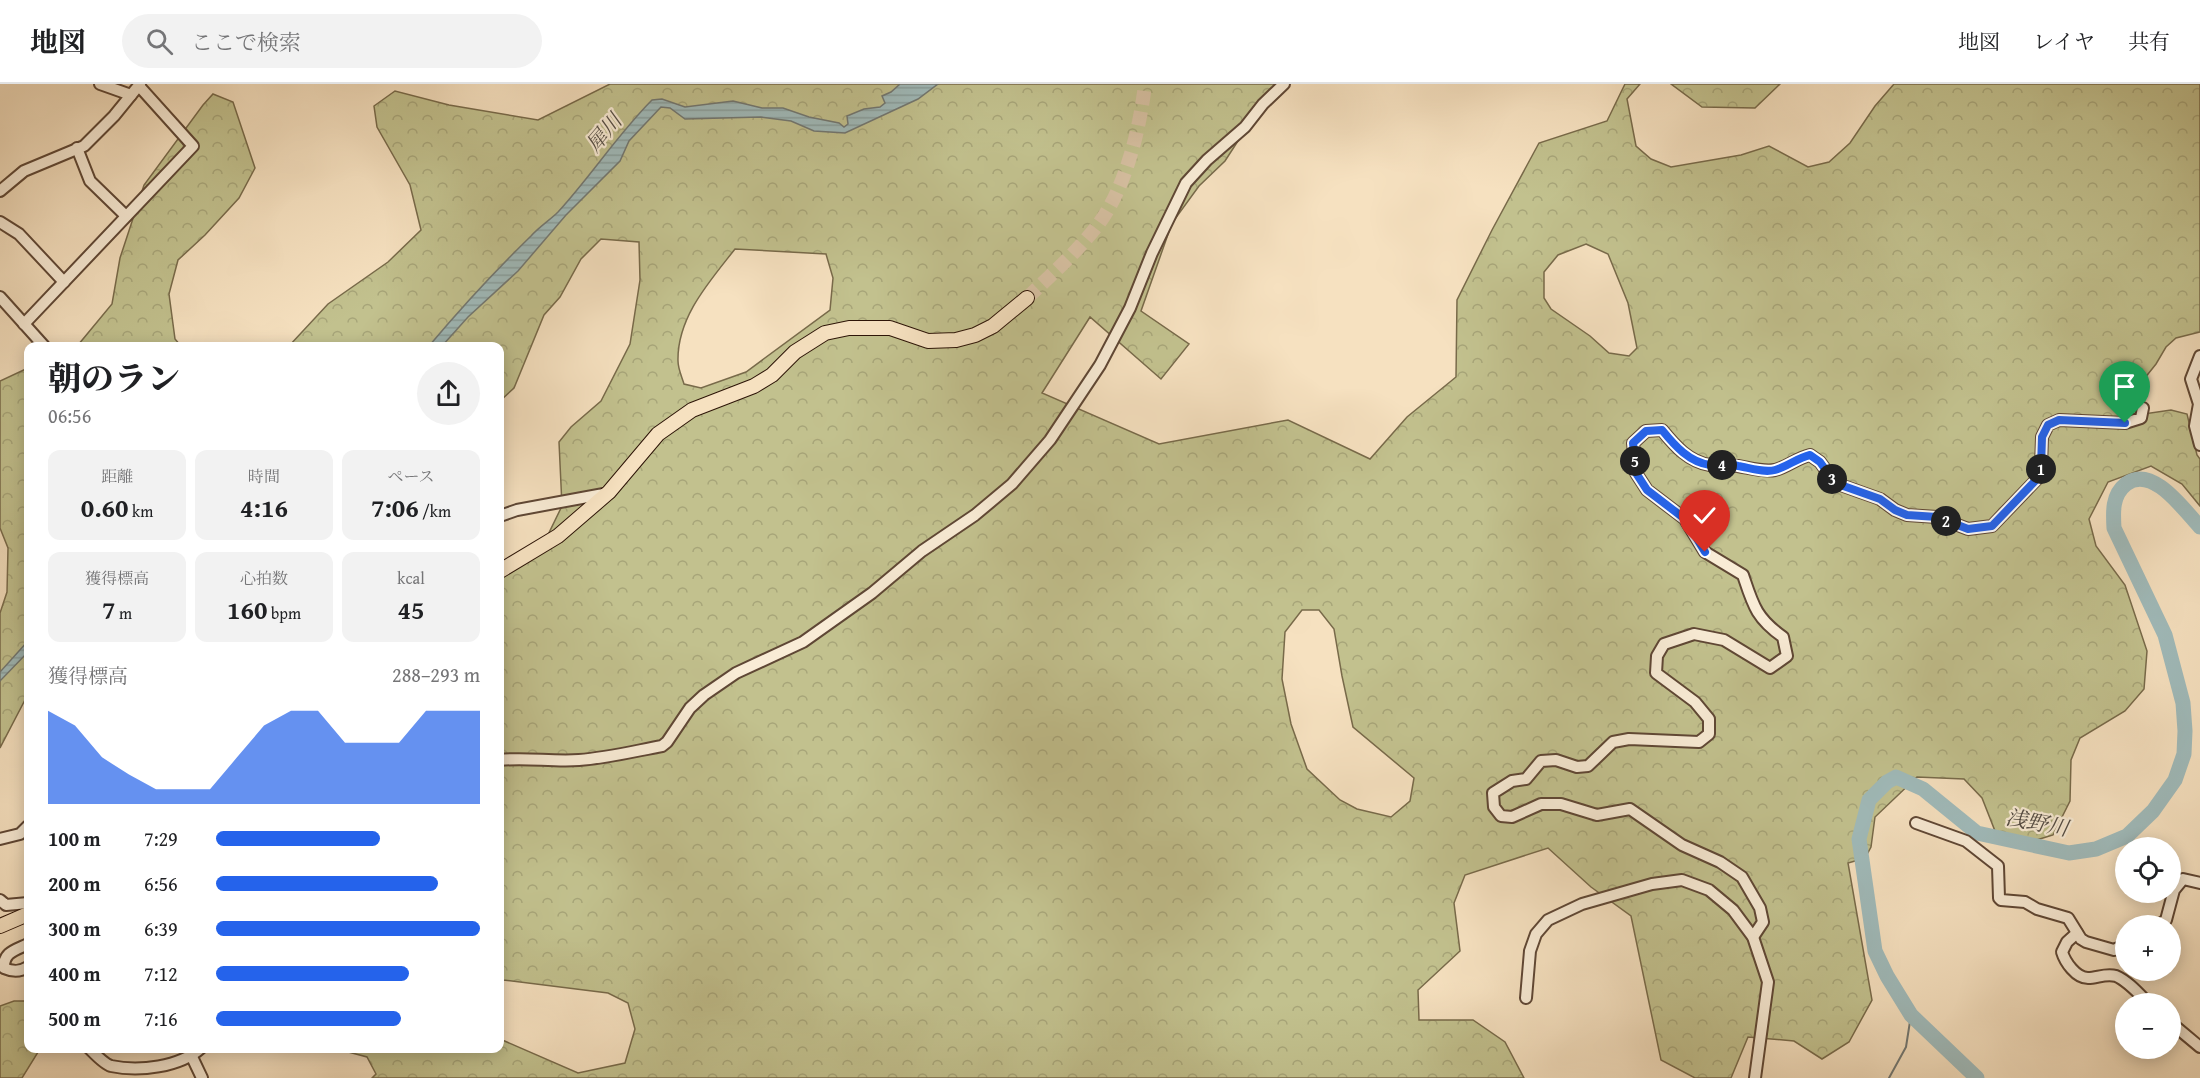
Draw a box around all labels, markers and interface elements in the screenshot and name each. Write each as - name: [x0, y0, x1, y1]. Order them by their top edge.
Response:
- search box: [122, 14, 542, 68]
- text: 地図: [30, 21, 86, 62]
- icon: search: [143, 25, 176, 58]
- text: ここで検索: [191, 26, 301, 58]
- text: 地図: [1958, 26, 2000, 57]
- text: レイヤ: [2033, 26, 2095, 57]
- text: 共有: [2128, 26, 2170, 57]
- water label: 犀川: [578, 105, 630, 159]
- text: 朝のラン: [48, 354, 180, 402]
- pin: [2099, 361, 2150, 423]
- button: share: [417, 362, 480, 425]
- icon: arrive: [2108, 370, 2141, 403]
- text: 06:56: [48, 401, 91, 430]
- pin: 5: [1620, 446, 1650, 476]
- text: 5: [1631, 449, 1639, 473]
- pin: 4: [1707, 450, 1737, 480]
- text: 4: [1718, 453, 1726, 477]
- pin: 1: [2026, 454, 2056, 484]
- text: 1: [2037, 457, 2045, 481]
- text: 距離: [101, 464, 133, 488]
- text: 時間: [248, 464, 280, 488]
- text: ペース: [387, 464, 435, 488]
- pin: 3: [1817, 464, 1847, 494]
- text: 3: [1828, 467, 1836, 491]
- text: 0.60: [81, 488, 129, 527]
- text: 4:16: [240, 488, 288, 527]
- text: 7:06: [371, 488, 419, 527]
- pin: [1679, 490, 1730, 552]
- text: km: [129, 499, 153, 523]
- text: /km: [419, 499, 451, 523]
- icon: check: [1688, 499, 1721, 532]
- pin: 2: [1931, 506, 1961, 536]
- text: 2: [1942, 509, 1950, 533]
- text: 獲得標高: [85, 566, 149, 590]
- text: 心拍数: [240, 566, 288, 590]
- text: kcal: [397, 566, 425, 590]
- text: 7: [102, 590, 115, 629]
- text: 160: [227, 590, 267, 629]
- text: 45: [398, 590, 424, 629]
- text: m: [115, 601, 132, 625]
- text: bpm: [267, 601, 301, 625]
- text: 288–293 m: [392, 660, 480, 689]
- text: 獲得標高: [48, 661, 128, 690]
- water label: 浅野川: [2003, 801, 2073, 844]
- text: 100 m: [48, 824, 101, 853]
- text: 7:29: [144, 824, 178, 853]
- map controls: [2115, 837, 2181, 1059]
- button: locate: [2115, 837, 2181, 903]
- text: 200 m: [48, 869, 101, 898]
- text: 6:56: [144, 869, 178, 898]
- text: 300 m: [48, 914, 101, 943]
- text: 6:39: [144, 914, 178, 943]
- button: +: [2115, 915, 2181, 981]
- text: 400 m: [48, 959, 101, 988]
- text: 7:12: [144, 959, 178, 988]
- button: −: [2115, 993, 2181, 1059]
- text: 500 m: [48, 1004, 101, 1033]
- text: 7:16: [144, 1004, 178, 1033]

